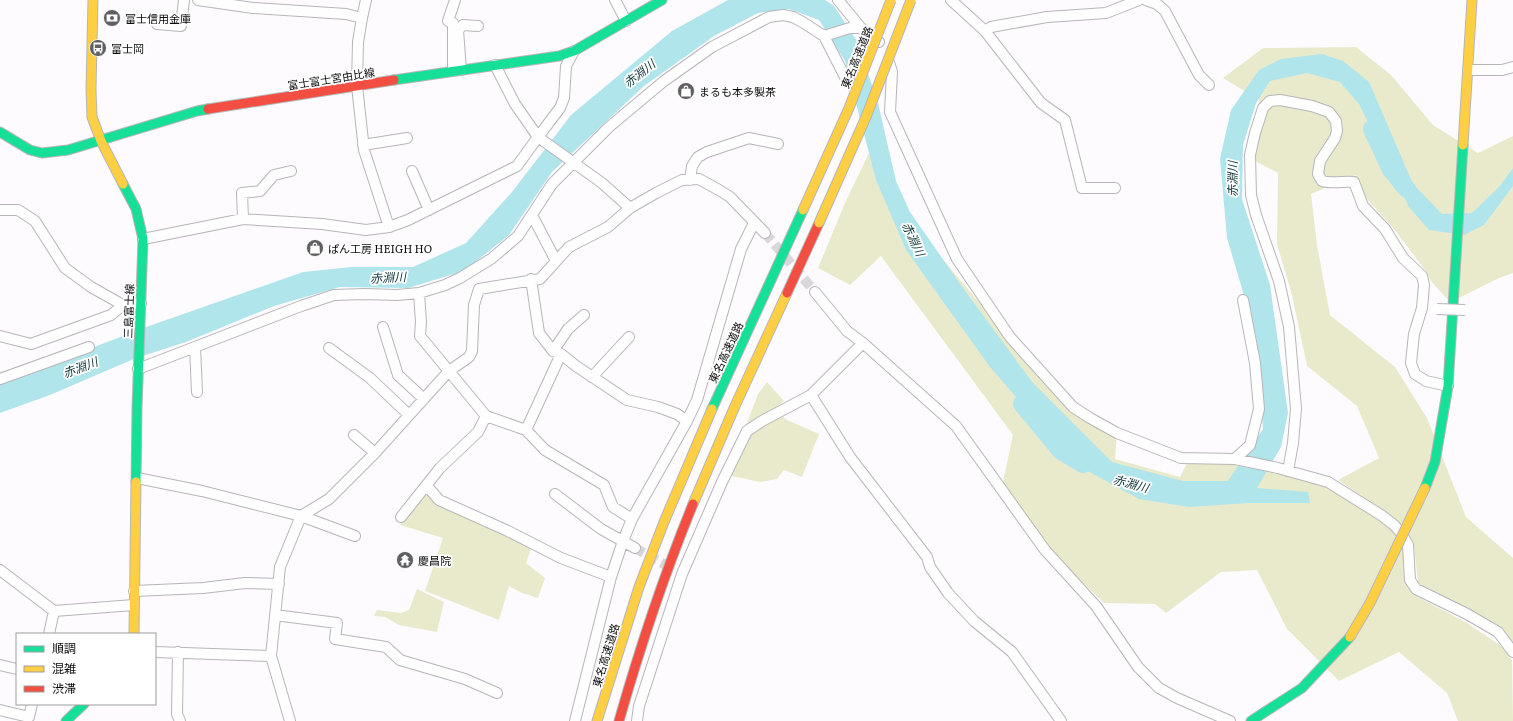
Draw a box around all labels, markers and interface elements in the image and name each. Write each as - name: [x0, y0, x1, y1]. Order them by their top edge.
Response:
- bank icon: 富士信用金庫: [102, 8, 122, 28]
- place label: 富士信用金庫: [125, 10, 191, 26]
- street label: 東名高速道路: [836, 23, 876, 91]
- bus stop icon: 富士岡: [88, 38, 108, 58]
- place label: 富士岡: [111, 40, 144, 56]
- water label: 赤淵川: [619, 54, 660, 91]
- street label: 富士富士宮由比線: [286, 63, 376, 93]
- shop icon: まるも本多製茶: [676, 81, 696, 101]
- place label: まるも本多製茶: [699, 83, 776, 99]
- water label: 赤淵川: [1223, 159, 1241, 197]
- water label: 赤淵川: [898, 219, 931, 261]
- shop icon: ぱん工房 HEIGH HO: [305, 238, 325, 258]
- place label: ぱん工房 HEIGH HO: [328, 240, 432, 256]
- water label: 赤淵川: [370, 267, 408, 287]
- street label: 三島富士線: [119, 283, 137, 339]
- street label: 東名高速道路: [704, 319, 746, 385]
- water label: 赤淵川: [60, 351, 102, 382]
- water label: 赤淵川: [1111, 470, 1153, 497]
- temple icon: 慶昌院: [395, 550, 415, 570]
- place label: 慶昌院: [418, 552, 451, 568]
- street label: 東名高速道路: [588, 621, 622, 689]
- legend: [16, 633, 156, 705]
- text: 順調: [52, 639, 76, 657]
- text: 混雑: [52, 659, 76, 677]
- text: 渋滞: [52, 679, 76, 697]

